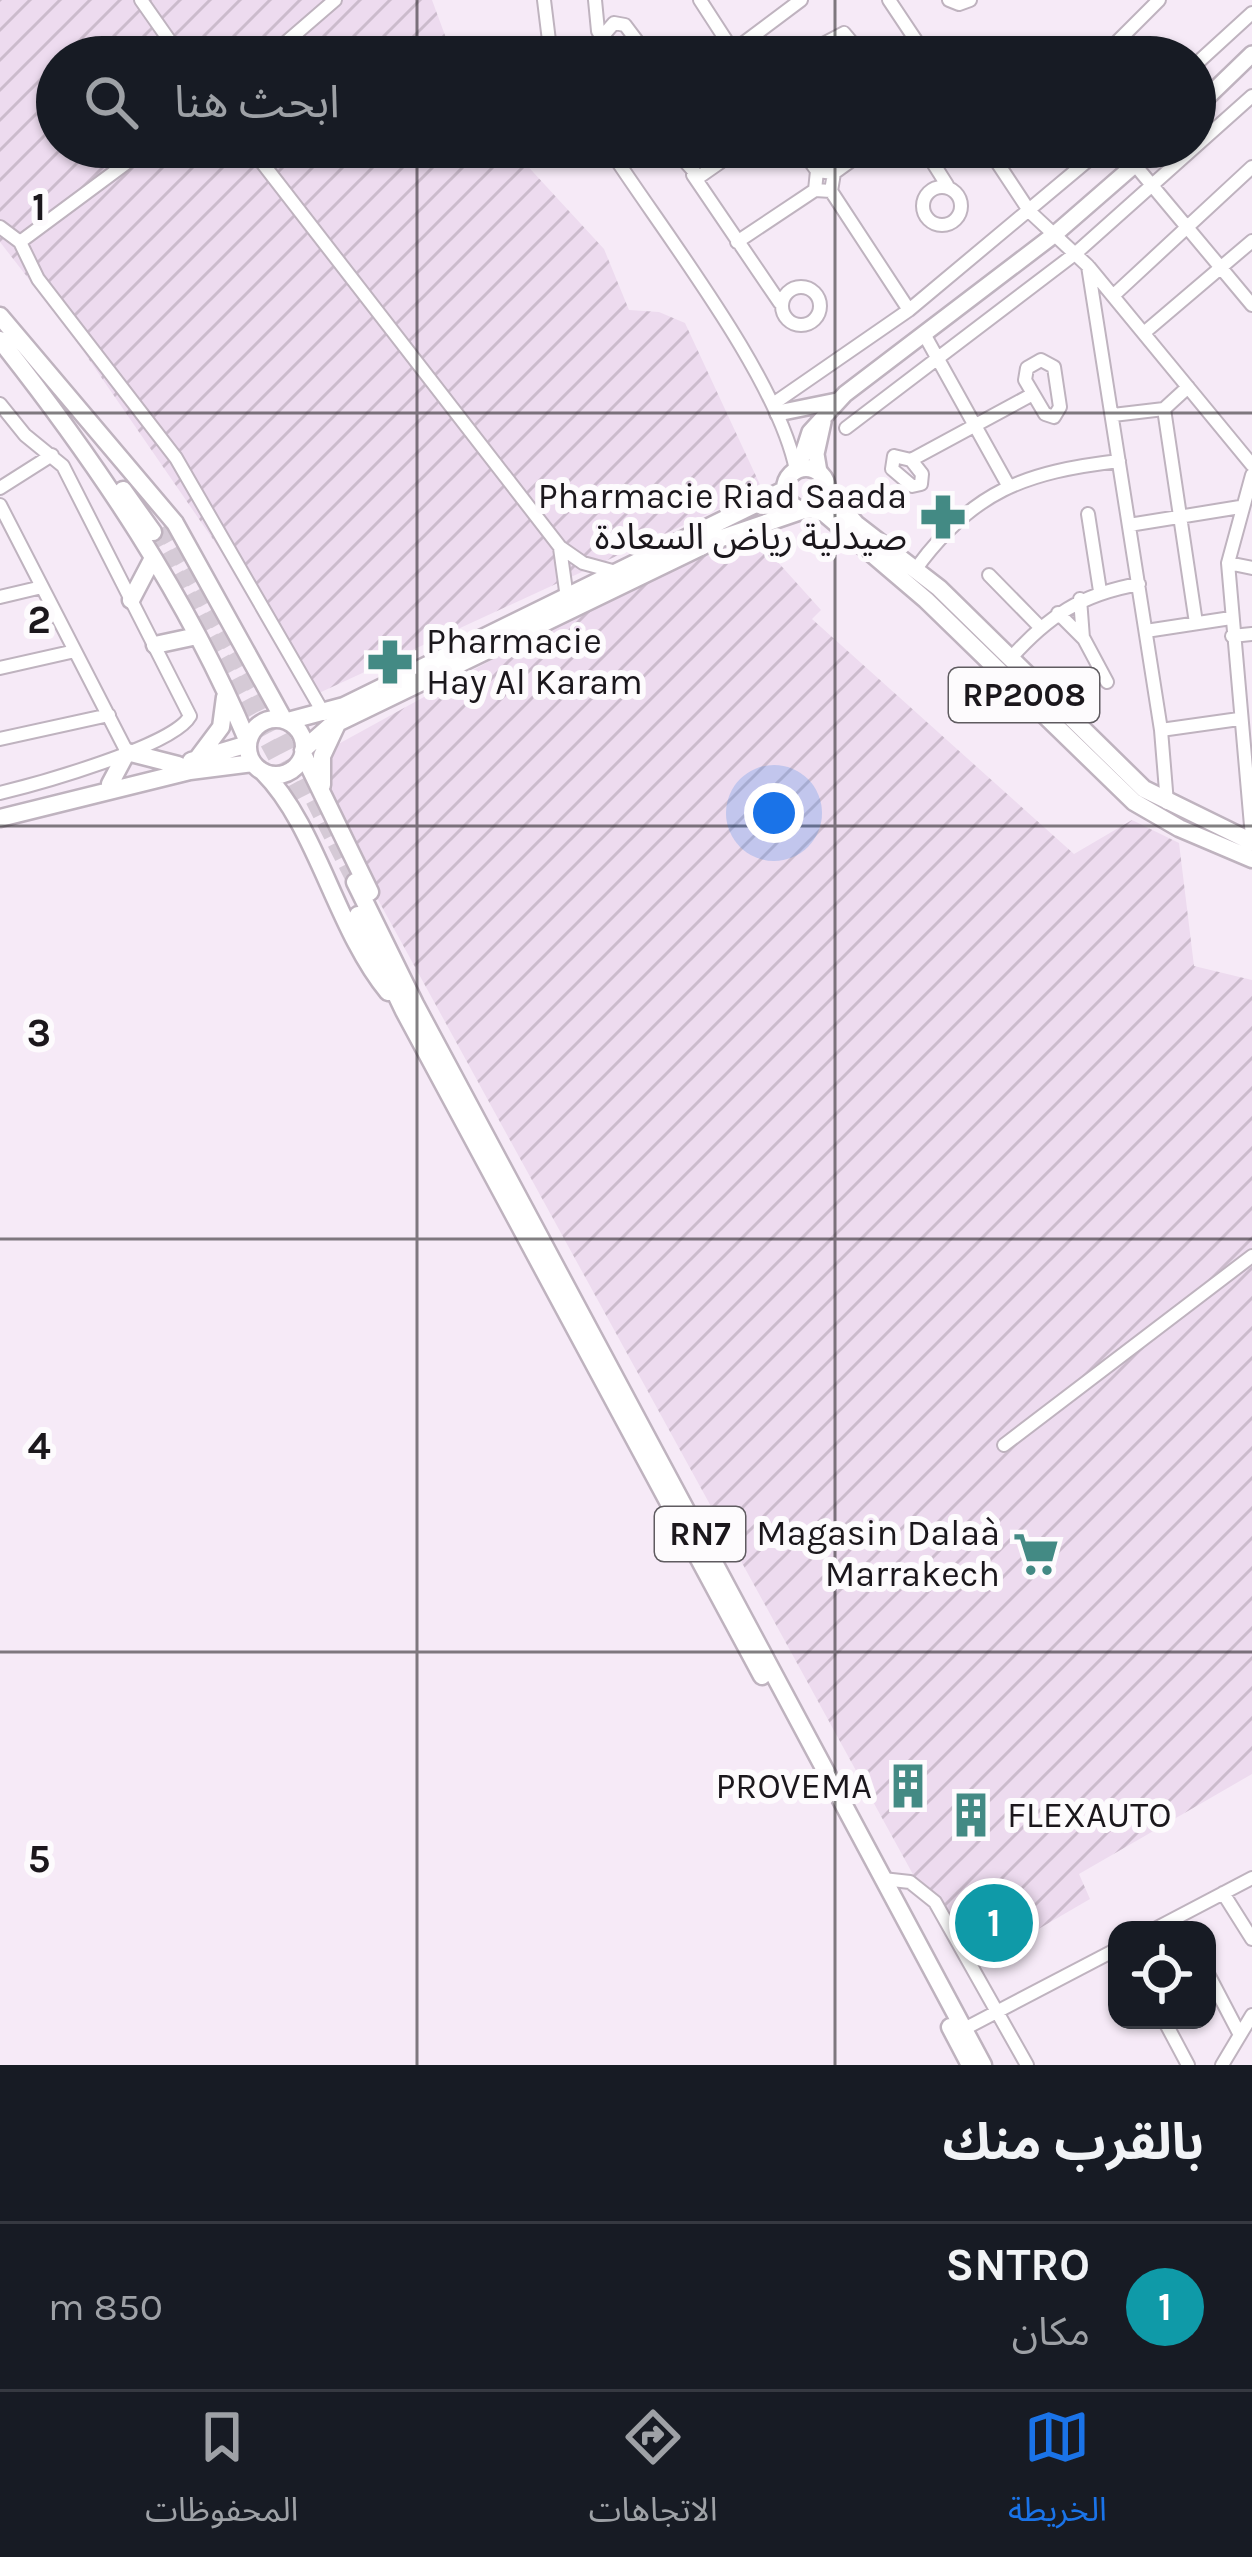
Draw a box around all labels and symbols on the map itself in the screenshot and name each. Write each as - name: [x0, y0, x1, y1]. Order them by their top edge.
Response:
- text: 1: [32, 184, 46, 230]
- place label: Pharmacie Riad Saada صيدلية رياض السعادة: [538, 475, 907, 558]
- pharmacy icon: Pharmacie Riad Saada صيدلية رياض السعادة: [918, 492, 968, 542]
- text: 2: [27, 597, 51, 643]
- place label: Pharmacie Hay Al Karam: [426, 620, 643, 703]
- pharmacy icon: Pharmacie Hay Al Karam: [365, 637, 415, 687]
- road number: RP2008: [949, 668, 1099, 722]
- your location: [744, 783, 804, 843]
- text: 3: [27, 1010, 51, 1056]
- text: 4: [27, 1423, 51, 1469]
- road number: RN7: [655, 1507, 745, 1561]
- place label: Magasin Dalaà Marrakech: [756, 1512, 1000, 1595]
- supermarket icon: Magasin Dalaà Marrakech: [1011, 1529, 1061, 1579]
- building icon: PROVEMA: [883, 1761, 933, 1811]
- place label: PROVEMA: [715, 1765, 872, 1807]
- building icon: FLEXAUTO: [946, 1790, 996, 1840]
- place label: FLEXAUTO: [1007, 1794, 1171, 1836]
- text: 5: [28, 1836, 50, 1882]
- pin: 1: [955, 1878, 1033, 1968]

